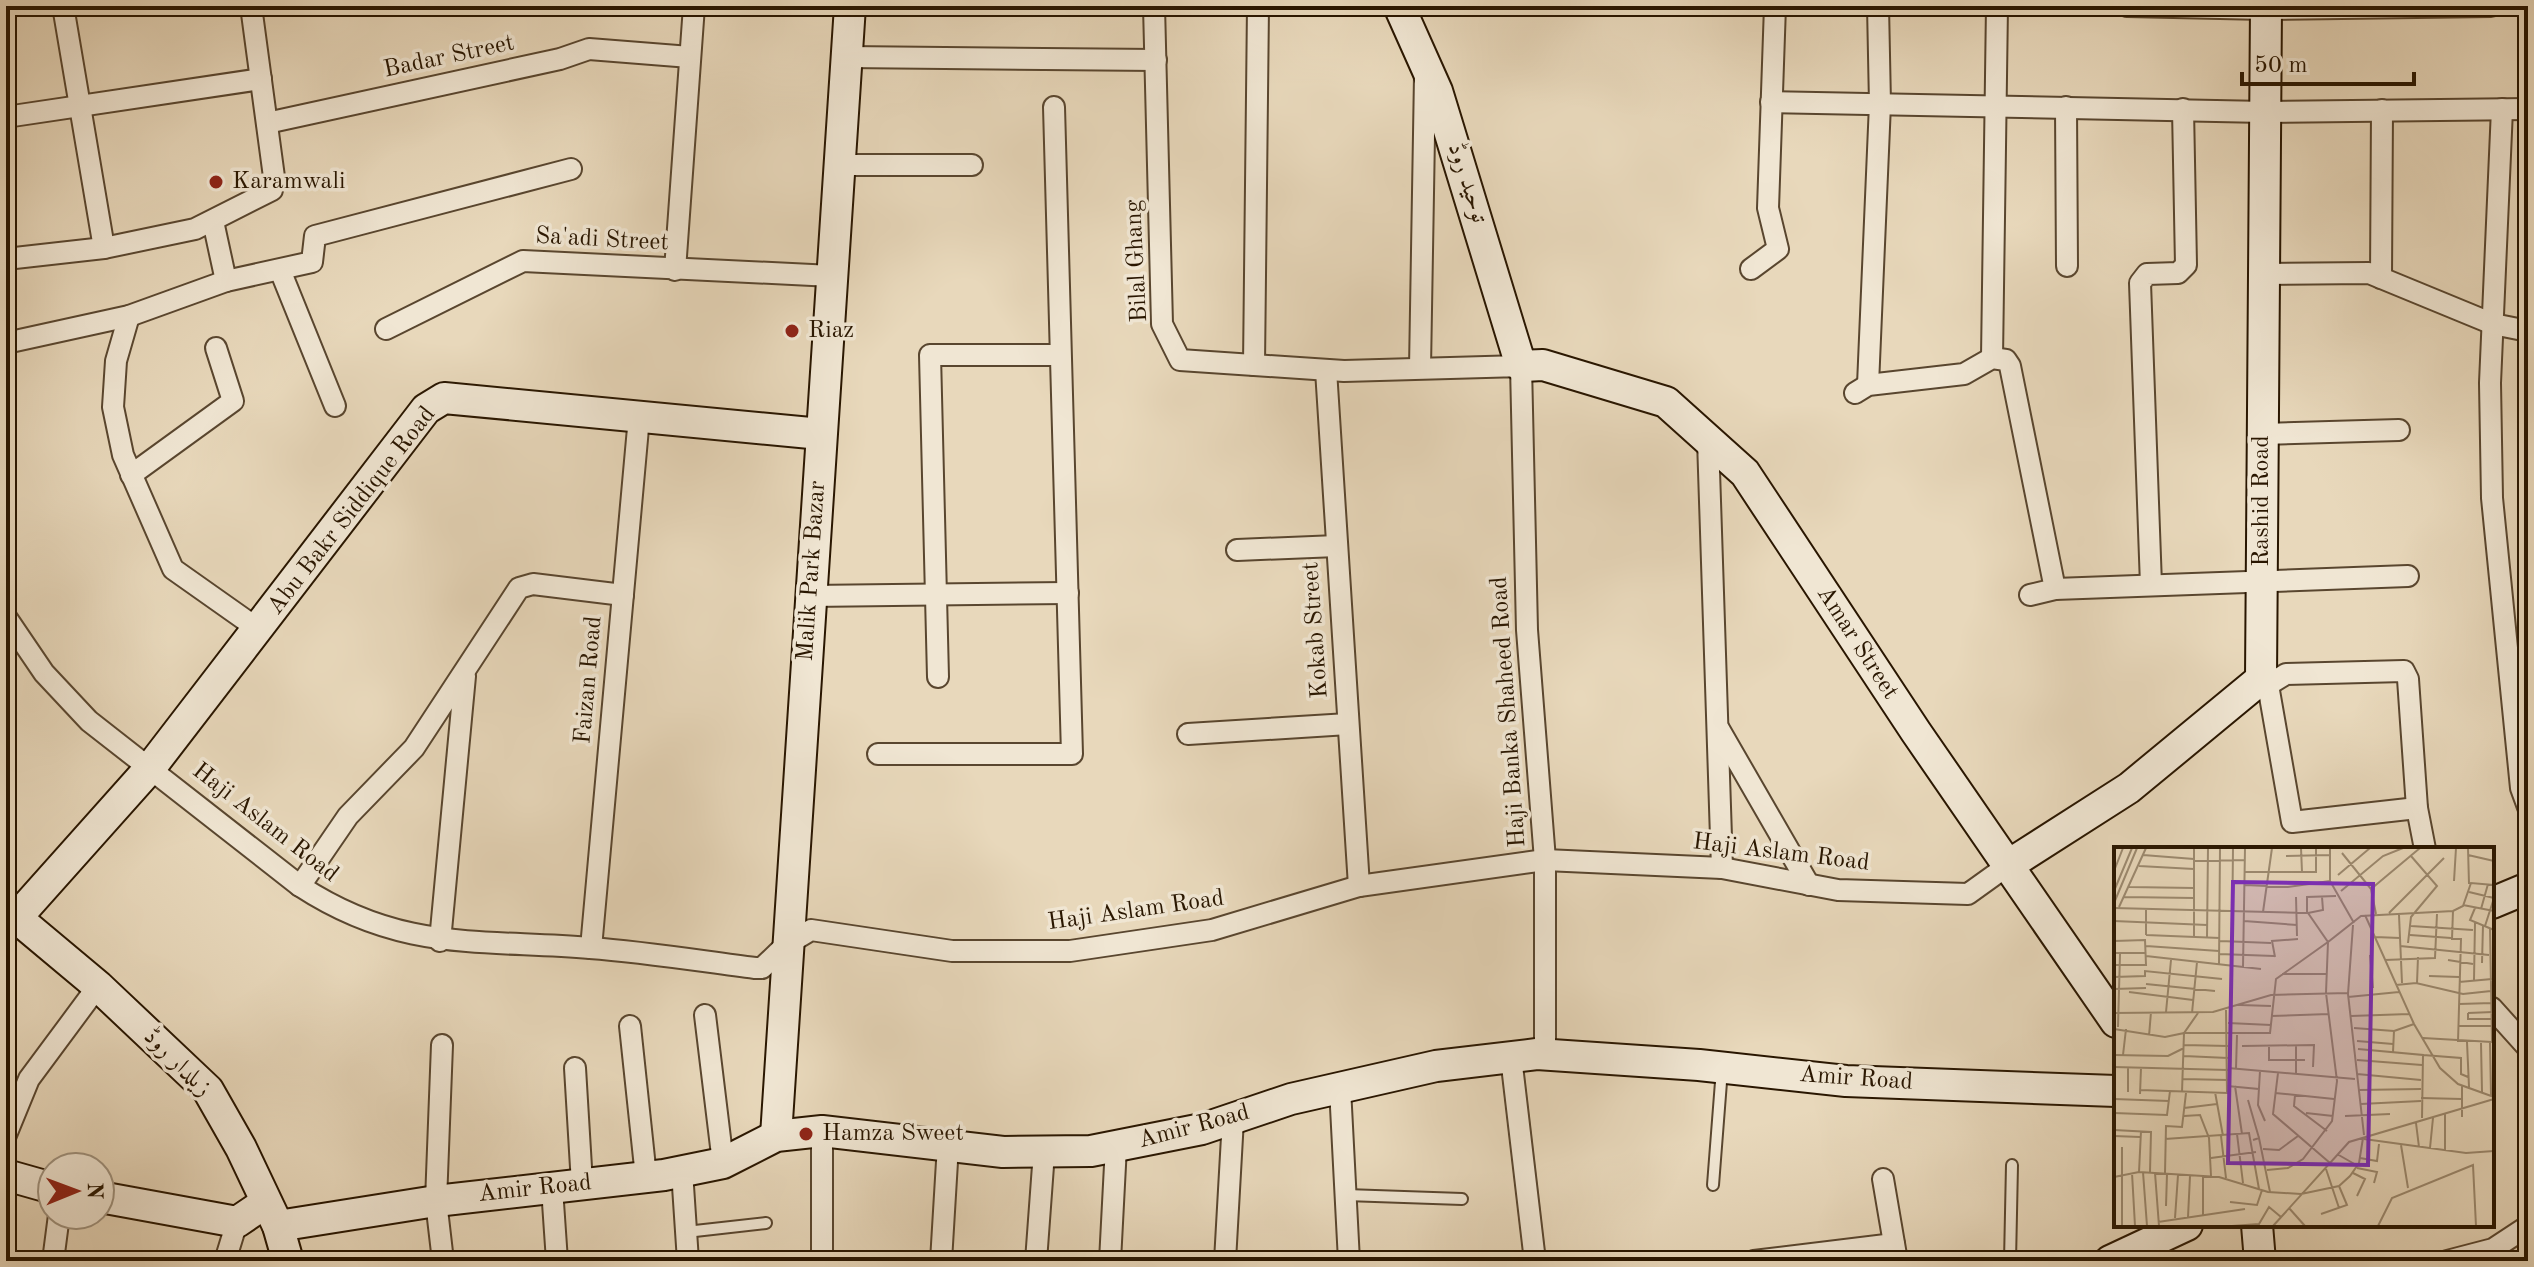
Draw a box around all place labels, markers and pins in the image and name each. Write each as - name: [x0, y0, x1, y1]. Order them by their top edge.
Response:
- place label: Karamwali: [232, 170, 345, 194]
- marker: Karamwali: [207, 173, 225, 191]
- place label: Riaz: [808, 319, 854, 343]
- marker: Riaz: [783, 322, 801, 340]
- place label: Hamza Sweet: [822, 1122, 964, 1146]
- marker: Hamza Sweet: [797, 1125, 815, 1143]

